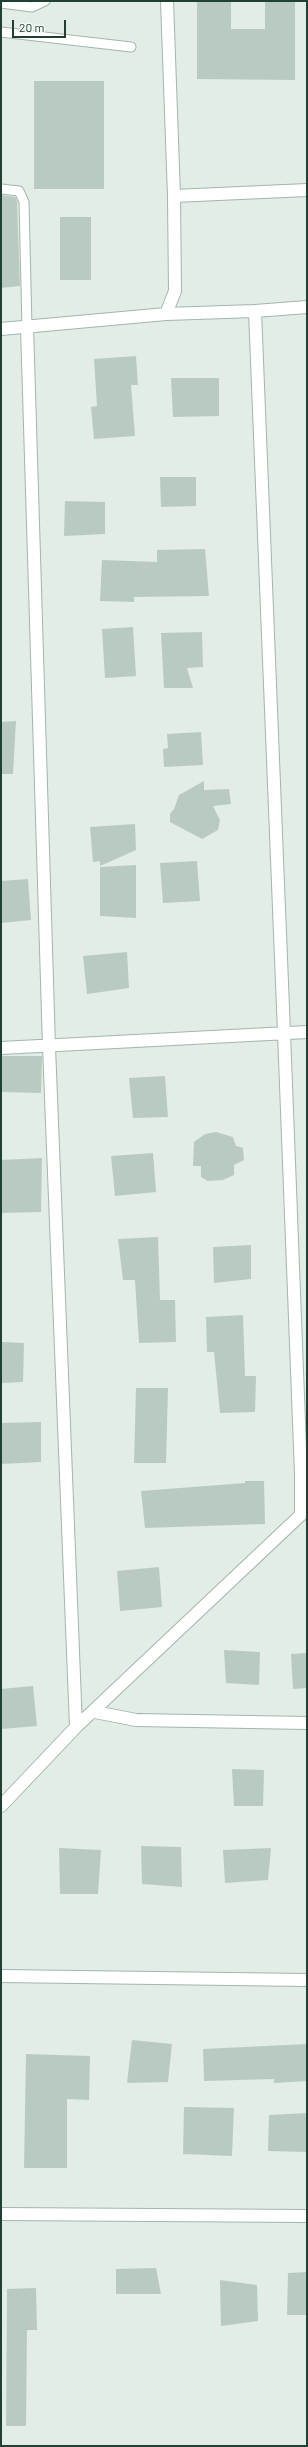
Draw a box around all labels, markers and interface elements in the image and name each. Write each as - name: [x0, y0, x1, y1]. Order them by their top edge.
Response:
- scale bar: [14, 12, 68, 38]
- text: 20 m: [19, 20, 45, 34]

